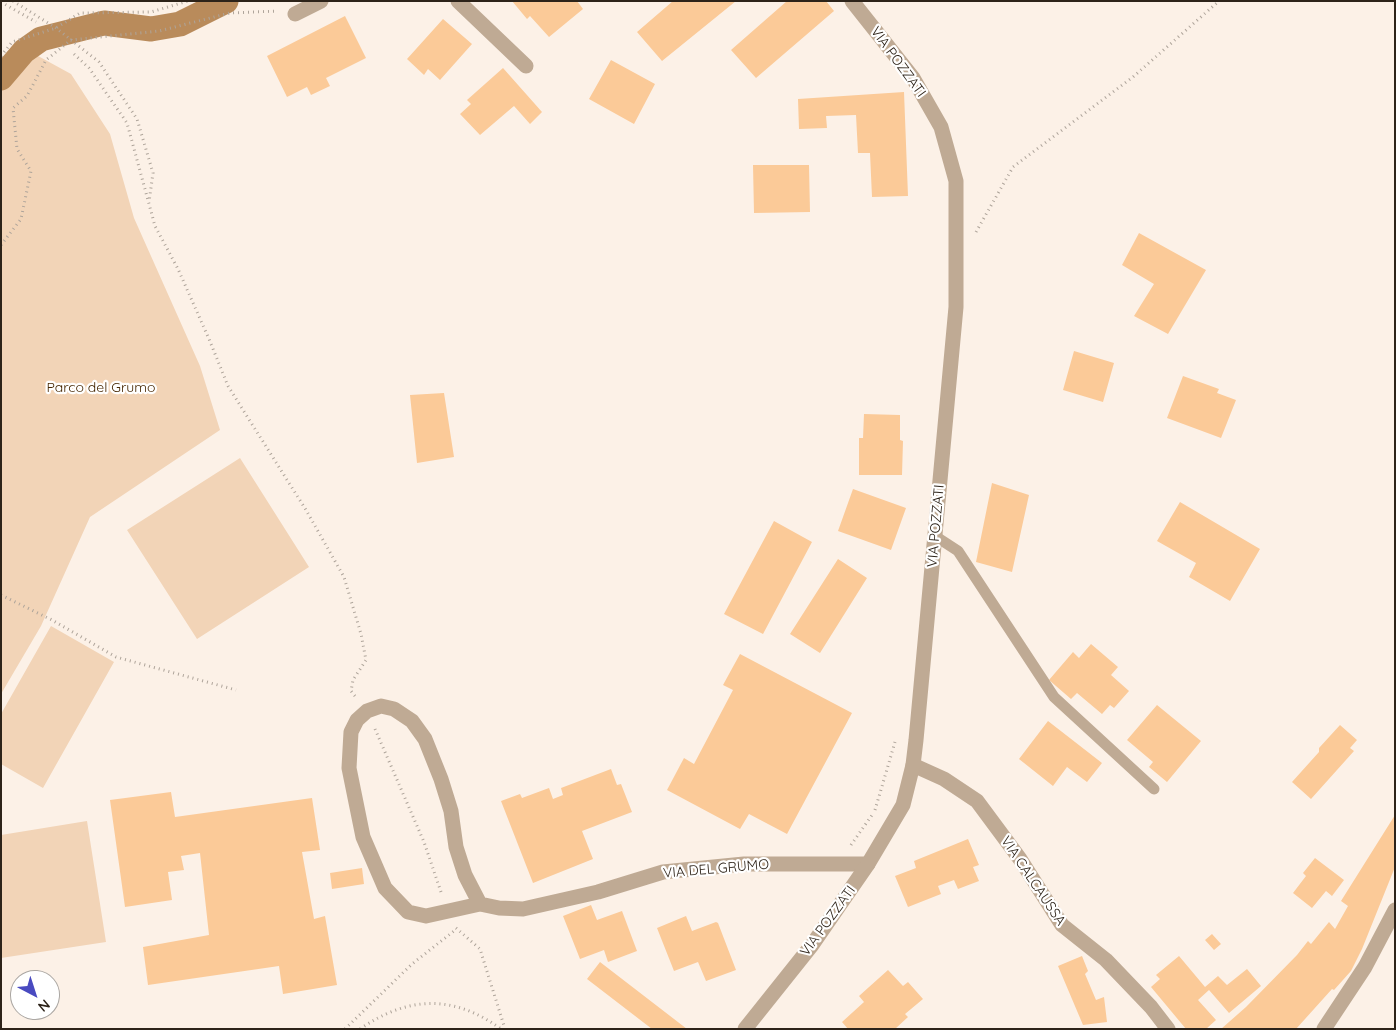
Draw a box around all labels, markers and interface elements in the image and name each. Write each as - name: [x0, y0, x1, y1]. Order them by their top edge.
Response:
- street label: VIA POZZATI: [867, 24, 929, 100]
- park label: Parco del Grumo: [46, 380, 156, 396]
- street label: VIA POZZATI: [924, 484, 948, 568]
- street label: VIA CALCAUSSA: [997, 833, 1069, 929]
- street label: VIA DEL GRUMO: [662, 856, 770, 882]
- street label: VIA POZZATI: [797, 883, 859, 959]
- north arrow: [10, 970, 60, 1020]
- text: N: [34, 996, 54, 1016]

